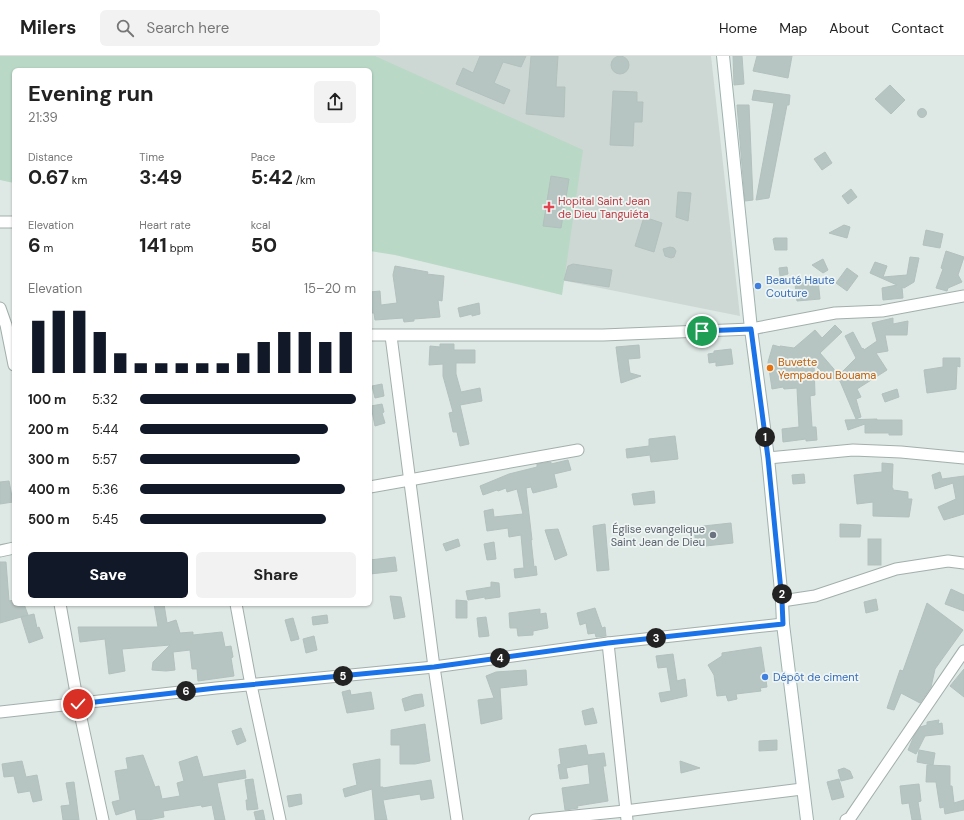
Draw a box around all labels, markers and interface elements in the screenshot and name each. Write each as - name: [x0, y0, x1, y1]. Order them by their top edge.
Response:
- search box: [100, 10, 380, 46]
- text: Milers: [20, 15, 76, 40]
- icon: search: [114, 17, 136, 39]
- text: Search here: [146, 18, 229, 38]
- text: Home: [719, 19, 757, 37]
- text: Map: [779, 19, 807, 37]
- text: About: [829, 19, 869, 37]
- text: Contact: [891, 19, 944, 37]
- text: Evening run: [28, 79, 154, 108]
- button: share: [314, 81, 356, 123]
- text: 21:39: [28, 109, 58, 126]
- text: Distance: [28, 150, 73, 164]
- text: Time: [139, 150, 164, 164]
- text: Pace: [251, 150, 275, 164]
- text: 0.67: [28, 164, 69, 190]
- text: 3:49: [139, 164, 182, 190]
- text: 5:42: [251, 164, 293, 190]
- text: km: [69, 173, 87, 187]
- text: /km: [293, 173, 315, 187]
- place label: Hopital Saint Jean de Dieu Tanguiéta: [558, 194, 650, 221]
- marker: Hopital Saint Jean de Dieu Tanguiéta: [543, 201, 555, 213]
- text: Elevation: [28, 218, 74, 232]
- text: Heart rate: [139, 218, 191, 232]
- text: kcal: [251, 218, 271, 232]
- text: 6: [28, 232, 41, 258]
- text: 141: [139, 232, 167, 258]
- text: 50: [251, 232, 277, 258]
- text: m: [41, 241, 53, 255]
- text: bpm: [167, 241, 193, 255]
- place label: Beauté Haute Couture: [766, 273, 835, 300]
- text: Elevation: [28, 280, 82, 297]
- text: 15–20 m: [304, 280, 356, 297]
- marker: Beauté Haute Couture: [753, 281, 763, 291]
- pin: [685, 314, 719, 348]
- icon: arrive: [691, 320, 713, 342]
- place label: Buvette Yempadou Bouama: [778, 355, 876, 382]
- marker: Buvette Yempadou Bouama: [765, 363, 775, 373]
- text: 100 m: [28, 391, 66, 408]
- text: 5:32: [92, 391, 118, 408]
- text: 200 m: [28, 421, 69, 438]
- text: 5:44: [92, 421, 118, 438]
- pin: 1: [755, 427, 775, 447]
- text: 1: [763, 430, 767, 444]
- text: 300 m: [28, 451, 69, 468]
- text: 5:57: [92, 451, 117, 468]
- text: 400 m: [28, 481, 70, 498]
- text: 5:36: [92, 481, 118, 498]
- text: 500 m: [28, 511, 70, 528]
- text: 5:45: [92, 511, 118, 528]
- place label: Église evangelique Saint Jean de Dieu: [611, 522, 705, 549]
- marker: Église evangelique Saint Jean de Dieu: [708, 530, 718, 540]
- button: Save: [28, 552, 188, 598]
- button: Share: [196, 552, 356, 598]
- pin: 2: [772, 584, 792, 604]
- text: 2: [779, 587, 785, 601]
- pin: 3: [646, 628, 666, 648]
- text: 3: [653, 631, 659, 645]
- pin: 4: [490, 648, 510, 668]
- text: 4: [496, 651, 504, 665]
- pin: 5: [333, 666, 353, 686]
- text: 5: [340, 669, 346, 683]
- place label: Dépôt de ciment: [773, 670, 859, 684]
- marker: Dépôt de ciment: [760, 672, 770, 682]
- pin: 6: [176, 681, 196, 701]
- text: 6: [183, 684, 189, 698]
- pin: [61, 687, 95, 721]
- icon: check: [67, 693, 89, 715]

